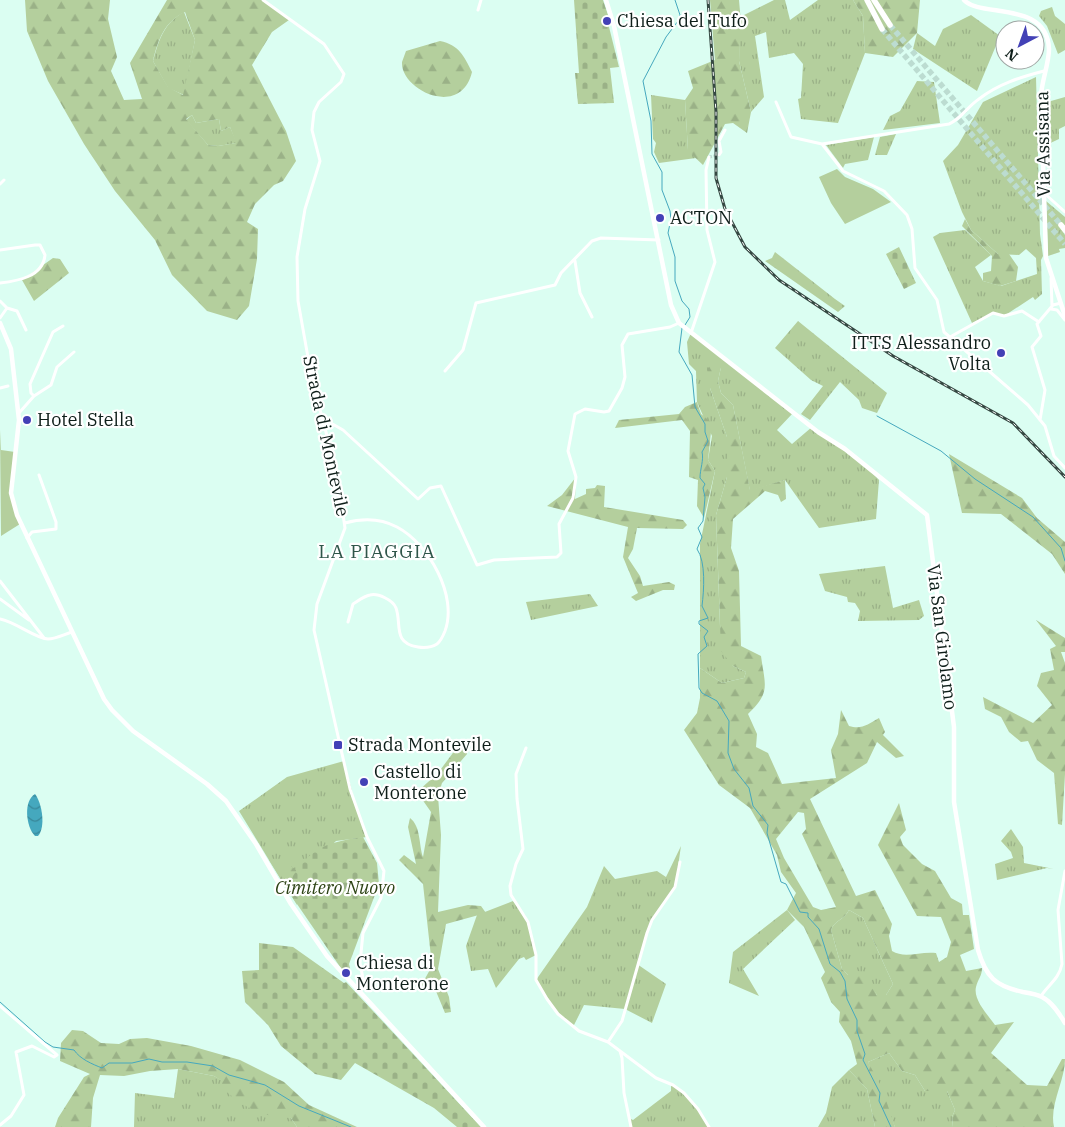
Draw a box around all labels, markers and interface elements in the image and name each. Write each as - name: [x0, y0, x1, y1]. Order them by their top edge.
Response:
- place label: Chiesa del Tufo: [617, 9, 747, 32]
- marker: Chiesa del Tufo: [601, 15, 613, 27]
- north arrow: [995, 20, 1045, 70]
- text: N: [1001, 44, 1022, 65]
- street label: Via Assisana: [1030, 90, 1055, 198]
- place label: ACTON: [670, 206, 732, 229]
- marker: ACTON: [654, 212, 666, 224]
- place label: ITTS Alessandro Volta: [851, 331, 991, 375]
- marker: ITTS Alessandro Volta: [995, 347, 1007, 359]
- street label: Strada di Montevile: [298, 353, 355, 519]
- place label: Hotel Stella: [37, 408, 134, 431]
- marker: Hotel Stella: [21, 414, 33, 426]
- district label: LA PIAGGIA: [318, 539, 436, 563]
- street label: Via San Girolamo: [922, 563, 963, 711]
- place label: Strada Montevile: [348, 733, 491, 756]
- marker: Strada Montevile: [332, 739, 344, 751]
- place label: Castello di Monterone: [374, 760, 467, 804]
- marker: Castello di Monterone: [358, 776, 370, 788]
- park label: Cimitero Nuovo: [275, 876, 395, 899]
- place label: Chiesa di Monterone: [356, 951, 449, 995]
- marker: Chiesa di Monterone: [340, 967, 352, 979]

